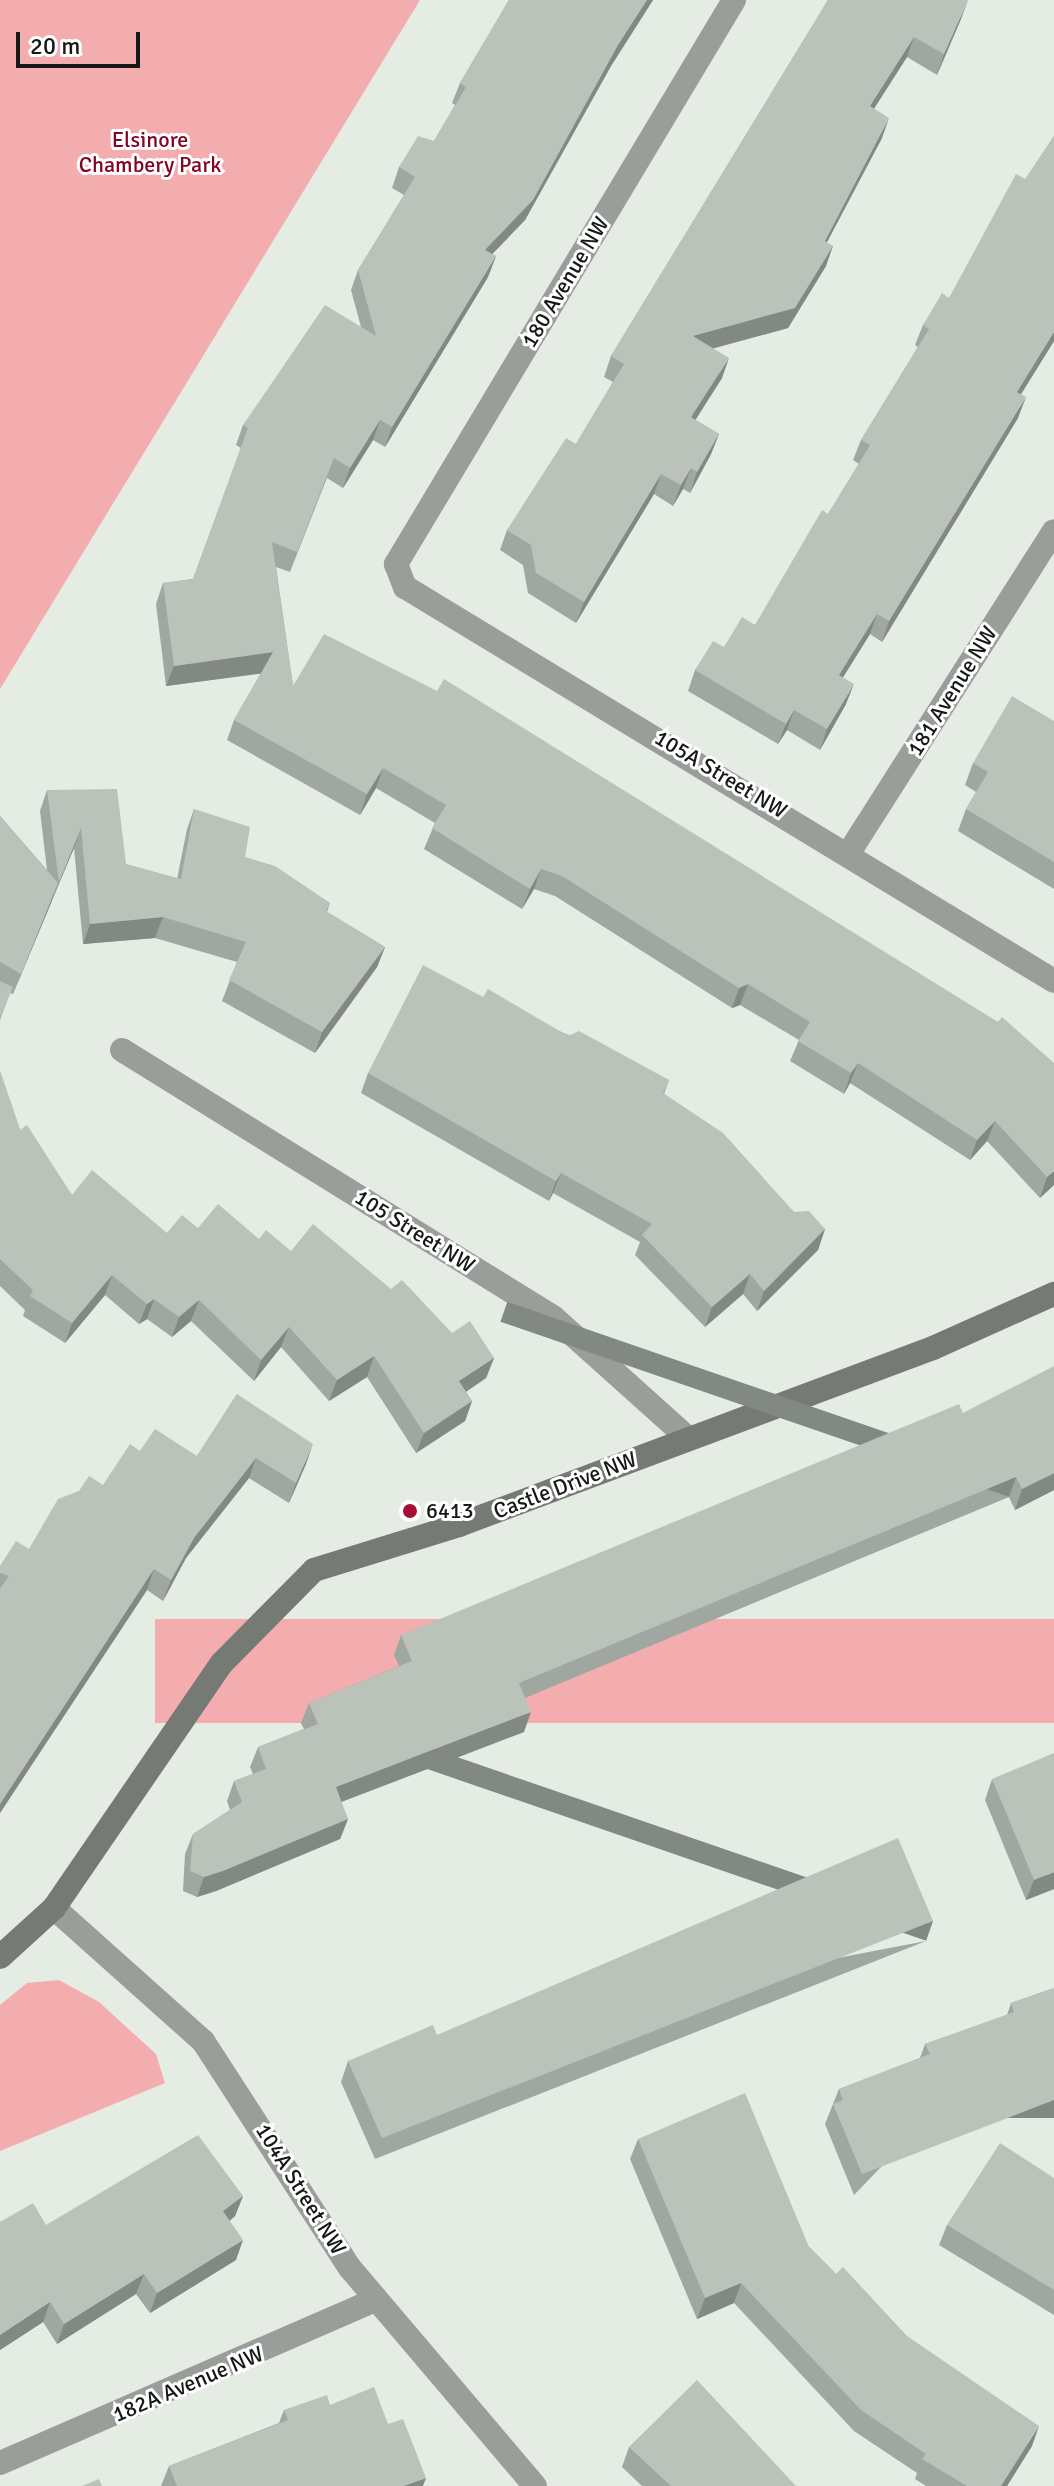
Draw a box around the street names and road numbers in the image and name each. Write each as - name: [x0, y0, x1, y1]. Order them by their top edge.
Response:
- street label: 180 Avenue NW: [516, 212, 614, 352]
- street label: 181 Avenue NW: [902, 621, 1002, 761]
- street label: 105A Street NW: [650, 724, 792, 824]
- street label: 105 Street NW: [350, 1184, 480, 1278]
- street label: Castle Drive NW: [490, 1446, 640, 1524]
- street label: 104A Street NW: [250, 2119, 352, 2259]
- street label: 182A Avenue NW: [109, 2340, 267, 2428]

